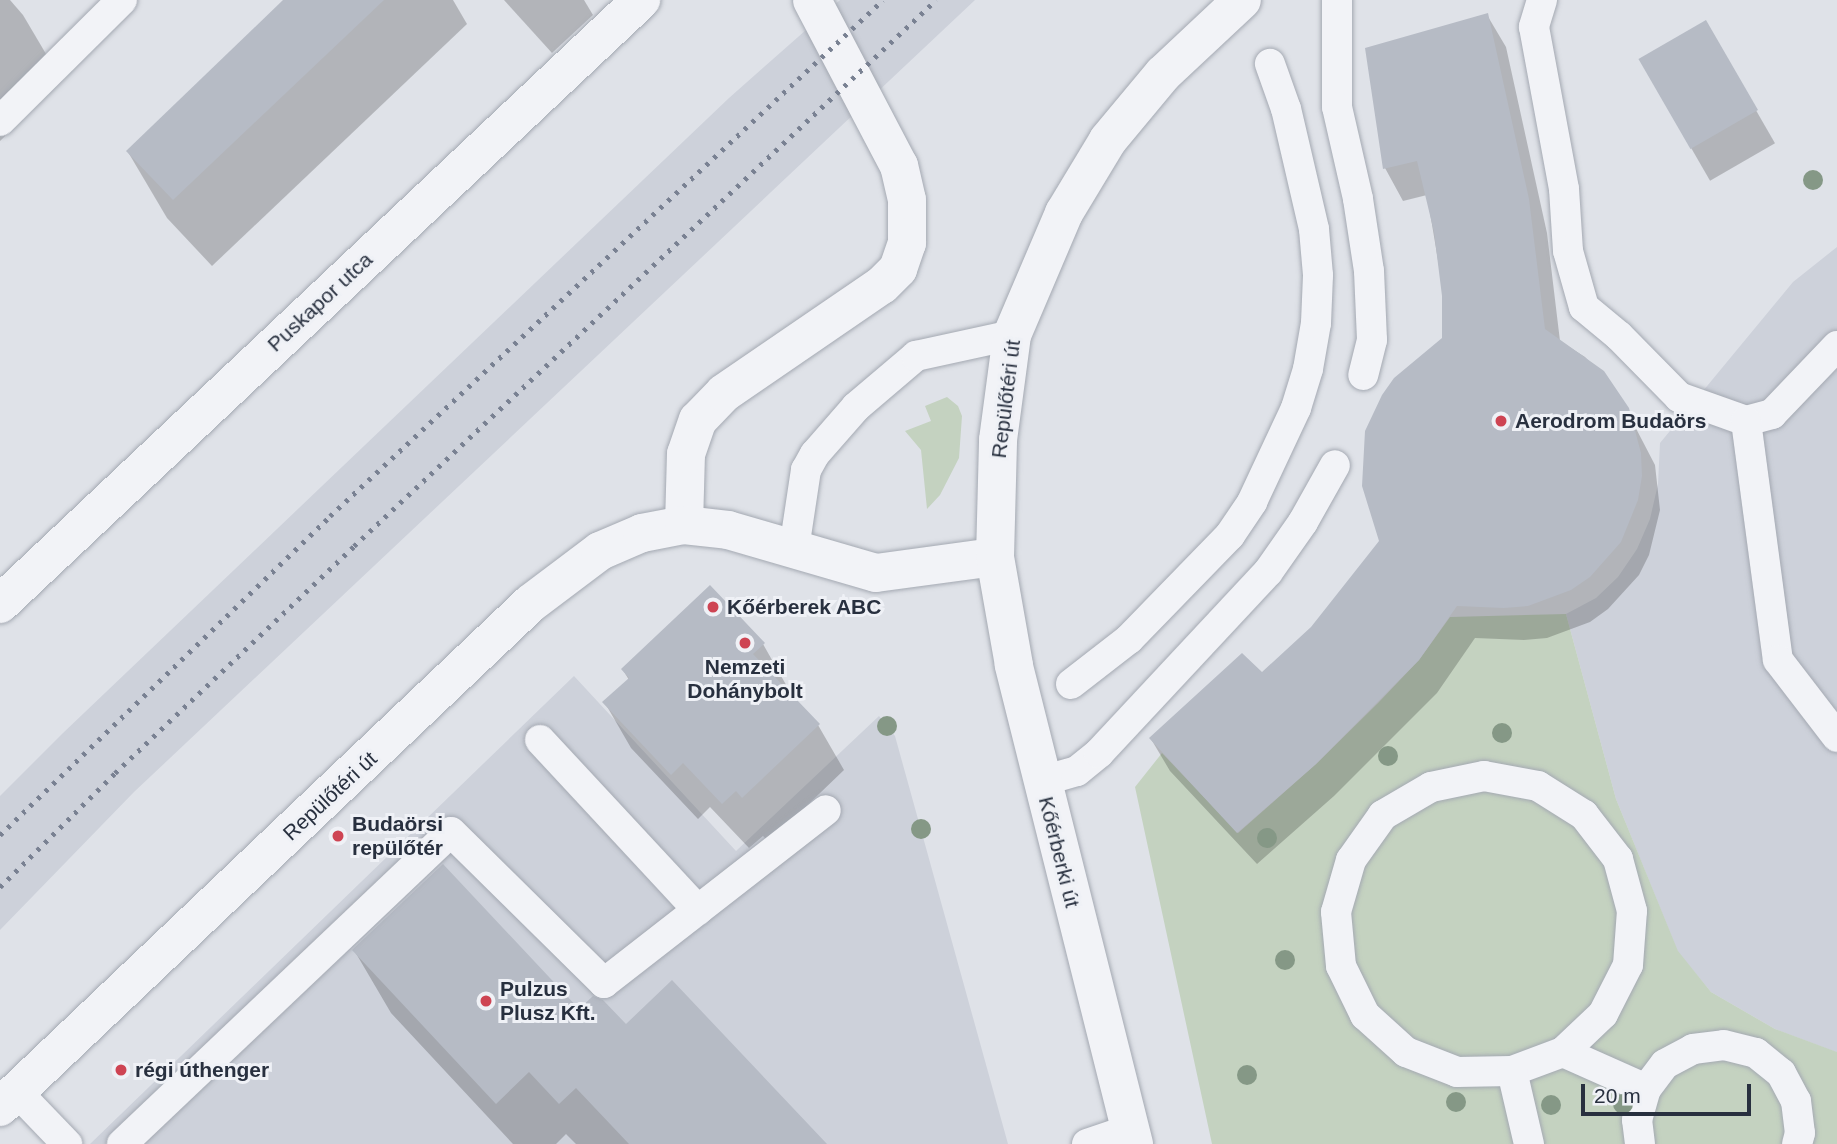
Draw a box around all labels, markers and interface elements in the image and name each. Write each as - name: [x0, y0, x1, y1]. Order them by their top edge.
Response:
- street label: Puskapor utca: [262, 247, 378, 357]
- street label: Repülőtéri út: [986, 338, 1026, 460]
- place label: Aerodrom Budaörs: [1515, 408, 1706, 434]
- marker: Aerodrom Budaörs: [1493, 413, 1509, 429]
- place label: Kőérberek ABC: [727, 594, 882, 620]
- marker: Kőérberek ABC: [705, 599, 721, 615]
- marker: Nemzeti Dohánybolt: [737, 635, 753, 651]
- place label: Nemzeti Dohánybolt: [687, 654, 803, 704]
- street label: Repülőtéri út: [278, 746, 382, 846]
- street label: Kőérberki út: [1033, 794, 1085, 910]
- place label: Budaörsi repülőtér: [352, 811, 443, 861]
- marker: Budaörsi repülőtér: [330, 828, 346, 844]
- place label: Pulzus Plusz Kft.: [500, 976, 596, 1026]
- marker: Pulzus Plusz Kft.: [478, 993, 494, 1009]
- place label: régi úthenger: [135, 1057, 269, 1083]
- marker: régi úthenger: [113, 1062, 129, 1078]
- scale bar: [1585, 1070, 1755, 1114]
- text: 20 m: [1594, 1084, 1641, 1107]

